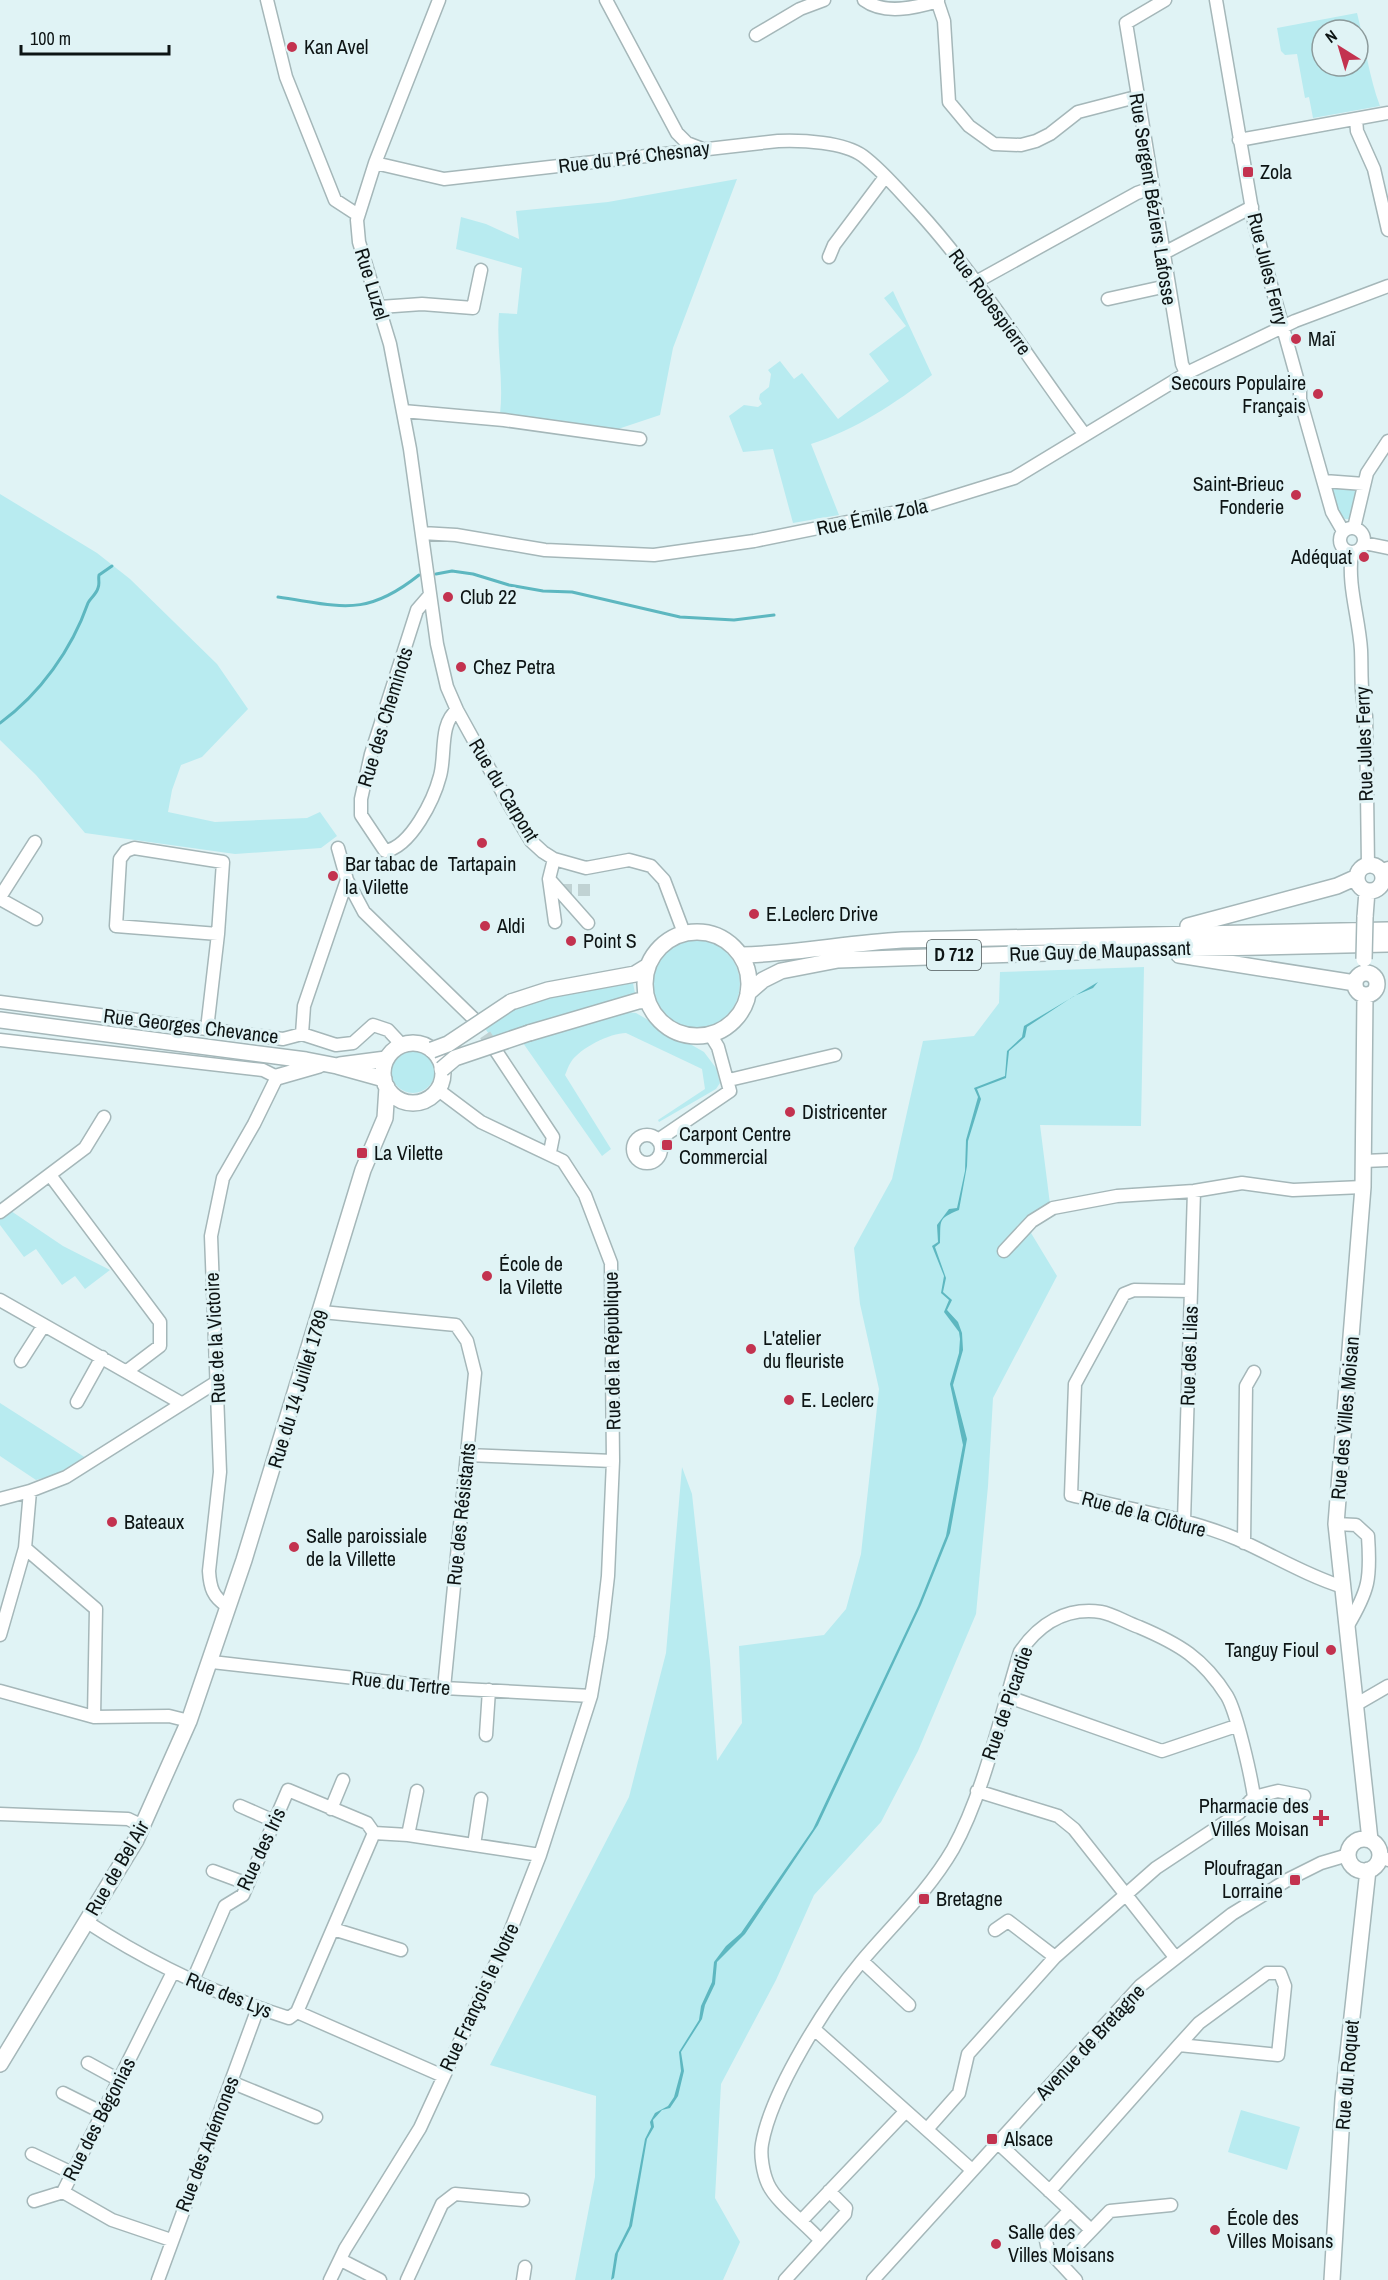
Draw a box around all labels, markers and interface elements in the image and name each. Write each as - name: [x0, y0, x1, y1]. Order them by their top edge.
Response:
- scale bar: [21, 18, 170, 56]
- north arrow: [1310, 18, 1370, 78]
- text: N: [1321, 24, 1341, 48]
- text: 100 m: [30, 26, 71, 51]
- place label: Kan Avel: [304, 33, 368, 60]
- marker: Kan Avel: [285, 40, 299, 54]
- street label: Rue Sergent Béziers Lafosse: [1123, 91, 1184, 307]
- street label: Rue du Pré Chesnay: [557, 134, 712, 179]
- place label: Zola: [1260, 158, 1292, 185]
- marker: Zola: [1241, 165, 1255, 179]
- street label: Rue Jules Ferry: [1241, 210, 1296, 329]
- street label: Rue Robespierre: [943, 243, 1038, 360]
- street label: Rue Luzel: [349, 245, 396, 323]
- place label: Maï: [1308, 325, 1336, 352]
- marker: Maï: [1289, 332, 1303, 346]
- place label: Secours Populaire Français: [1171, 369, 1306, 419]
- marker: Secours Populaire Français: [1311, 387, 1325, 401]
- place label: Saint-Brieuc Fonderie: [1193, 470, 1284, 520]
- marker: Saint-Brieuc Fonderie: [1289, 488, 1303, 502]
- street label: Rue Émile Zola: [814, 492, 930, 541]
- place label: Adéquat: [1290, 543, 1352, 570]
- marker: Adéquat: [1357, 550, 1371, 564]
- place label: Club 22: [460, 583, 517, 610]
- marker: Club 22: [441, 590, 455, 604]
- street label: Rue des Cheminots: [350, 644, 419, 790]
- place label: Chez Petra: [473, 653, 555, 680]
- marker: Chez Petra: [454, 660, 468, 674]
- street label: Rue Jules Ferry: [1348, 685, 1379, 802]
- street label: Rue du Carpont: [463, 733, 546, 847]
- marker: Tartapain: [475, 836, 489, 850]
- place label: Bar tabac de la Vilette: [345, 850, 438, 900]
- place label: Tartapain: [448, 850, 516, 877]
- marker: Bar tabac de la Vilette: [326, 869, 340, 883]
- place label: E.Leclerc Drive: [766, 900, 878, 927]
- marker: E.Leclerc Drive: [747, 907, 761, 921]
- place label: Aldi: [496, 912, 525, 939]
- marker: Aldi: [478, 919, 492, 933]
- place label: Point S: [583, 927, 637, 954]
- marker: Point S: [564, 934, 578, 948]
- street label: Rue Guy de Maupassant: [1009, 934, 1192, 967]
- road number: D 712: [927, 940, 981, 970]
- street label: Rue Georges Chevance: [102, 1001, 280, 1050]
- place label: Districenter: [802, 1098, 887, 1125]
- marker: Districenter: [783, 1105, 797, 1119]
- place label: Carpont Centre Commercial: [679, 1120, 791, 1170]
- marker: Carpont Centre Commercial: [660, 1138, 674, 1152]
- place label: La Vilette: [374, 1139, 443, 1166]
- marker: La Vilette: [355, 1146, 369, 1160]
- place label: École de la Vilette: [499, 1250, 563, 1300]
- marker: École de la Vilette: [480, 1269, 494, 1283]
- street label: Rue de la République: [597, 1271, 626, 1431]
- street label: Rue de la Victoire: [198, 1272, 231, 1404]
- street label: Rue des Lilas: [1173, 1305, 1204, 1407]
- street label: Rue du 14 Juillet 1789: [261, 1306, 334, 1471]
- place label: L'atelier du fleuriste: [763, 1324, 844, 1374]
- street label: Rue des Villes Moisan: [1324, 1335, 1365, 1501]
- marker: L'atelier du fleuriste: [744, 1342, 758, 1356]
- place label: E. Leclerc: [801, 1386, 874, 1413]
- marker: E. Leclerc: [782, 1393, 796, 1407]
- street label: Rue des Résistants: [440, 1441, 481, 1587]
- street label: Rue de la Clôture: [1079, 1484, 1209, 1543]
- place label: Bateaux: [124, 1508, 185, 1535]
- marker: Bateaux: [105, 1515, 119, 1529]
- place label: Salle paroissiale de la Villette: [306, 1522, 427, 1572]
- marker: Salle paroissiale de la Villette: [287, 1540, 301, 1554]
- place label: Tanguy Fioul: [1225, 1636, 1319, 1663]
- street label: Rue de Picardie: [974, 1642, 1039, 1763]
- marker: Tanguy Fioul: [1324, 1643, 1338, 1657]
- street label: Rue du Tertre: [350, 1664, 452, 1701]
- place label: Pharmacie des Villes Moisan: [1199, 1792, 1309, 1842]
- street label: Rue des Iris: [230, 1803, 291, 1895]
- marker: Pharmacie des Villes Moisan: [1314, 1811, 1328, 1825]
- street label: Rue de Bel Air: [78, 1815, 155, 1920]
- place label: Ploufragan Lorraine: [1204, 1854, 1283, 1904]
- marker: Ploufragan Lorraine: [1288, 1873, 1302, 1887]
- place label: Bretagne: [936, 1885, 1003, 1912]
- marker: Bretagne: [917, 1892, 931, 1906]
- street label: Rue François le Notre: [432, 1918, 525, 2075]
- street label: Rue des Lys: [182, 1965, 276, 2024]
- street label: Avenue de Bretagne: [1028, 1978, 1150, 2106]
- street label: Rue du Roquet: [1328, 2018, 1365, 2131]
- street label: Rue des Bégonias: [56, 2053, 141, 2185]
- street label: Rue des Anémones: [168, 2072, 245, 2215]
- place label: Alsace: [1003, 2125, 1053, 2152]
- marker: Alsace: [985, 2132, 999, 2146]
- place label: École des Villes Moisans: [1227, 2204, 1333, 2254]
- place label: Salle des Villes Moisans: [1008, 2218, 1114, 2268]
- marker: École des Villes Moisans: [1208, 2223, 1222, 2237]
- marker: Salle des Villes Moisans: [989, 2237, 1003, 2251]

